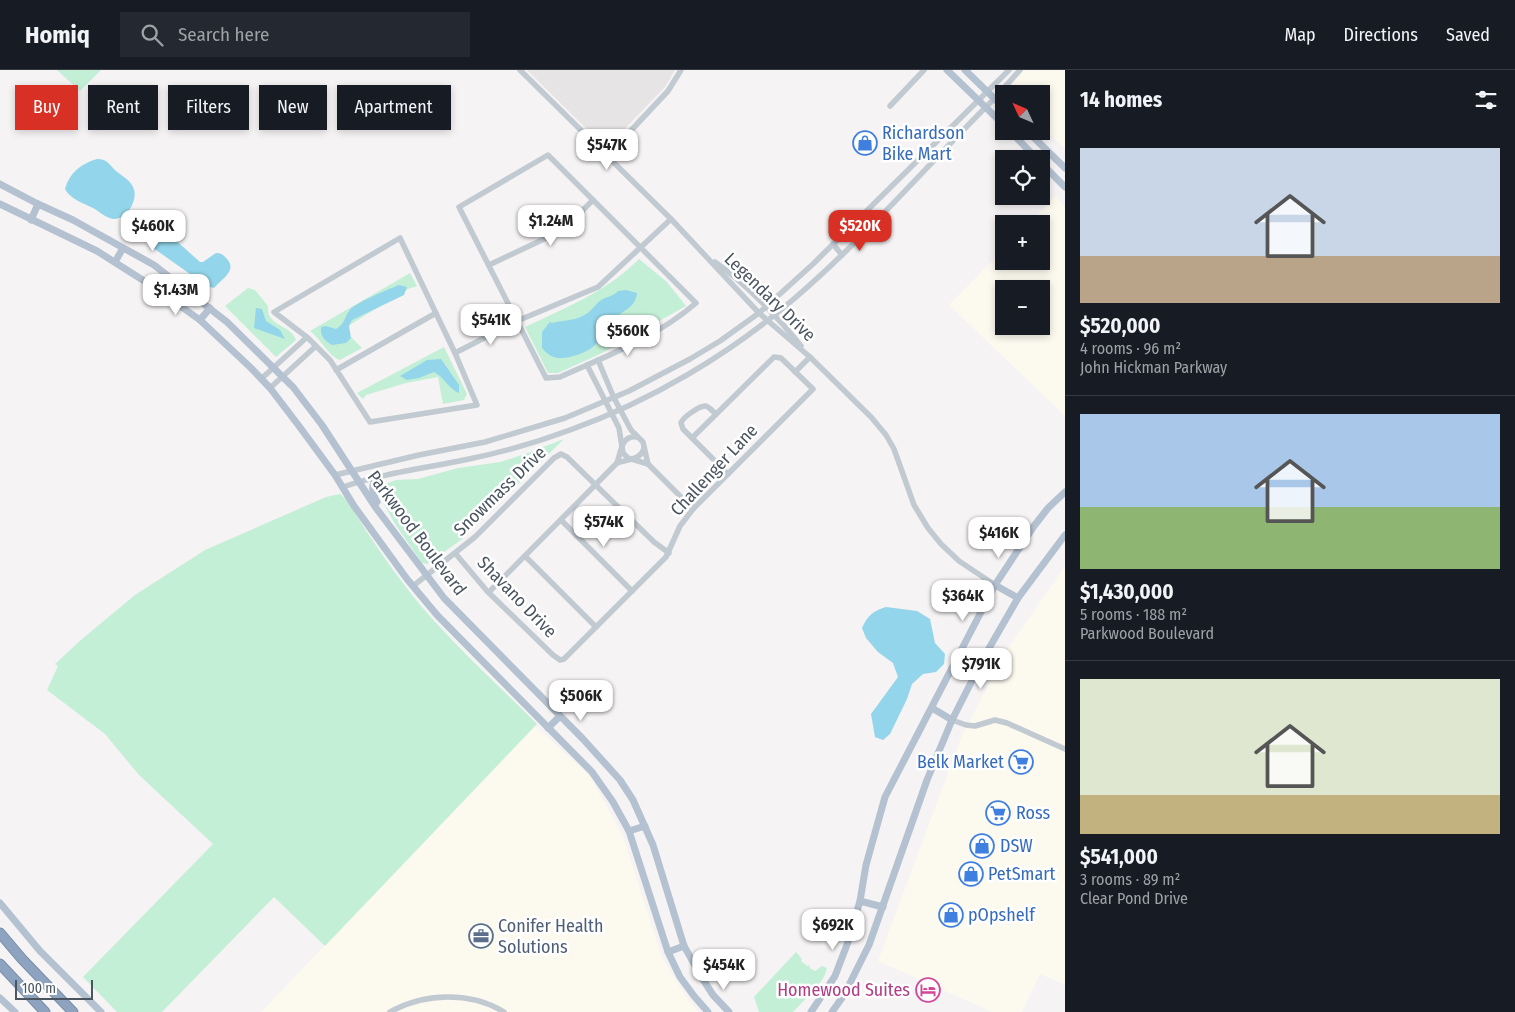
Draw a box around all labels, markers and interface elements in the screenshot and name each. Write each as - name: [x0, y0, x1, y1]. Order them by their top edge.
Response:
- search box: [120, 12, 470, 57]
- text: Homiq: [25, 21, 90, 49]
- icon: search: [138, 21, 166, 49]
- text: Search here: [178, 23, 269, 46]
- text: Map: [1284, 24, 1316, 46]
- text: Directions: [1344, 24, 1418, 46]
- text: Saved: [1446, 24, 1490, 46]
- chip: Buy: [15, 85, 78, 130]
- chip: Rent: [88, 85, 158, 130]
- chip: Filters: [168, 85, 249, 130]
- chip: New: [259, 85, 327, 130]
- chip: Apartment: [337, 85, 451, 130]
- north arrow: [995, 85, 1050, 140]
- map controls: [995, 85, 1050, 335]
- icon: filters: [1472, 86, 1500, 114]
- text: 14 homes: [1080, 87, 1162, 113]
- place label: Richardson Bike Mart: [882, 122, 964, 165]
- pin: $547K: [572, 128, 642, 171]
- shop icon: Richardson Bike Mart: [852, 130, 878, 156]
- text: $547K: [587, 135, 627, 154]
- button: locate: [995, 150, 1050, 205]
- icon: home: [1245, 181, 1335, 271]
- pin: $1.24M: [510, 204, 592, 247]
- pin: $460K: [118, 210, 188, 252]
- pin: $520K: [825, 210, 895, 252]
- text: $1.24M: [529, 211, 573, 230]
- button: +: [995, 215, 1050, 270]
- text: $460K: [132, 216, 174, 235]
- text: $520K: [839, 216, 881, 235]
- street label: Legendary Drive: [720, 248, 820, 346]
- pin: $1.43M: [135, 274, 217, 316]
- text: $1.43M: [154, 280, 198, 299]
- button: −: [995, 280, 1050, 335]
- pin: $541K: [456, 304, 526, 346]
- text: $541K: [471, 310, 511, 329]
- text: $520,000: [1080, 313, 1161, 339]
- pin: $560K: [593, 314, 663, 357]
- text: $560K: [607, 321, 649, 340]
- text: 4 rooms · 96 m²: [1080, 339, 1181, 358]
- text: John Hickman Parkway: [1080, 358, 1227, 377]
- street label: Challenger Lane: [666, 419, 762, 520]
- street label: Snowmass Drive: [449, 441, 551, 541]
- icon: home: [1245, 446, 1335, 536]
- street label: Parkwood Boulevard: [363, 466, 471, 600]
- pin: $574K: [569, 506, 639, 548]
- text: $574K: [584, 512, 624, 531]
- pin: $416K: [964, 516, 1034, 559]
- text: $416K: [979, 523, 1019, 542]
- street label: Shavano Drive: [473, 552, 561, 642]
- text: $1,430,000: [1080, 579, 1174, 605]
- pin: $364K: [928, 580, 998, 622]
- text: $364K: [942, 586, 984, 605]
- text: 5 rooms · 188 m²: [1080, 605, 1187, 624]
- text: Parkwood Boulevard: [1080, 624, 1214, 643]
- pin: $791K: [946, 648, 1016, 690]
- text: $791K: [962, 654, 1000, 673]
- pin: $506K: [546, 680, 616, 722]
- text: $506K: [560, 686, 602, 705]
- icon: home: [1245, 711, 1335, 801]
- supermarket icon: Belk Market: [1008, 749, 1034, 775]
- place label: Belk Market: [917, 751, 1004, 773]
- supermarket icon: Ross: [985, 800, 1011, 826]
- place label: Ross: [1016, 802, 1051, 824]
- shop icon: DSW: [969, 833, 995, 859]
- place label: DSW: [1000, 835, 1033, 857]
- text: $541,000: [1080, 844, 1158, 870]
- shop icon: PetSmart: [958, 861, 984, 887]
- place label: PetSmart: [988, 863, 1056, 885]
- text: 3 rooms · 89 m²: [1080, 870, 1180, 889]
- text: Clear Pond Drive: [1080, 889, 1188, 908]
- shop icon: pOpshelf: [938, 902, 964, 928]
- place label: pOpshelf: [968, 904, 1036, 926]
- pin: $692K: [798, 908, 868, 951]
- place label: Conifer Health Solutions: [498, 915, 603, 958]
- text: $692K: [813, 915, 853, 934]
- office icon: Conifer Health Solutions: [468, 923, 494, 949]
- pin: $454K: [689, 948, 759, 991]
- text: $454K: [703, 955, 745, 974]
- scale bar: [15, 977, 92, 1000]
- hotel icon: Homewood Suites: [915, 977, 941, 1003]
- place label: Homewood Suites: [777, 979, 910, 1001]
- text: 100 m: [22, 980, 56, 997]

